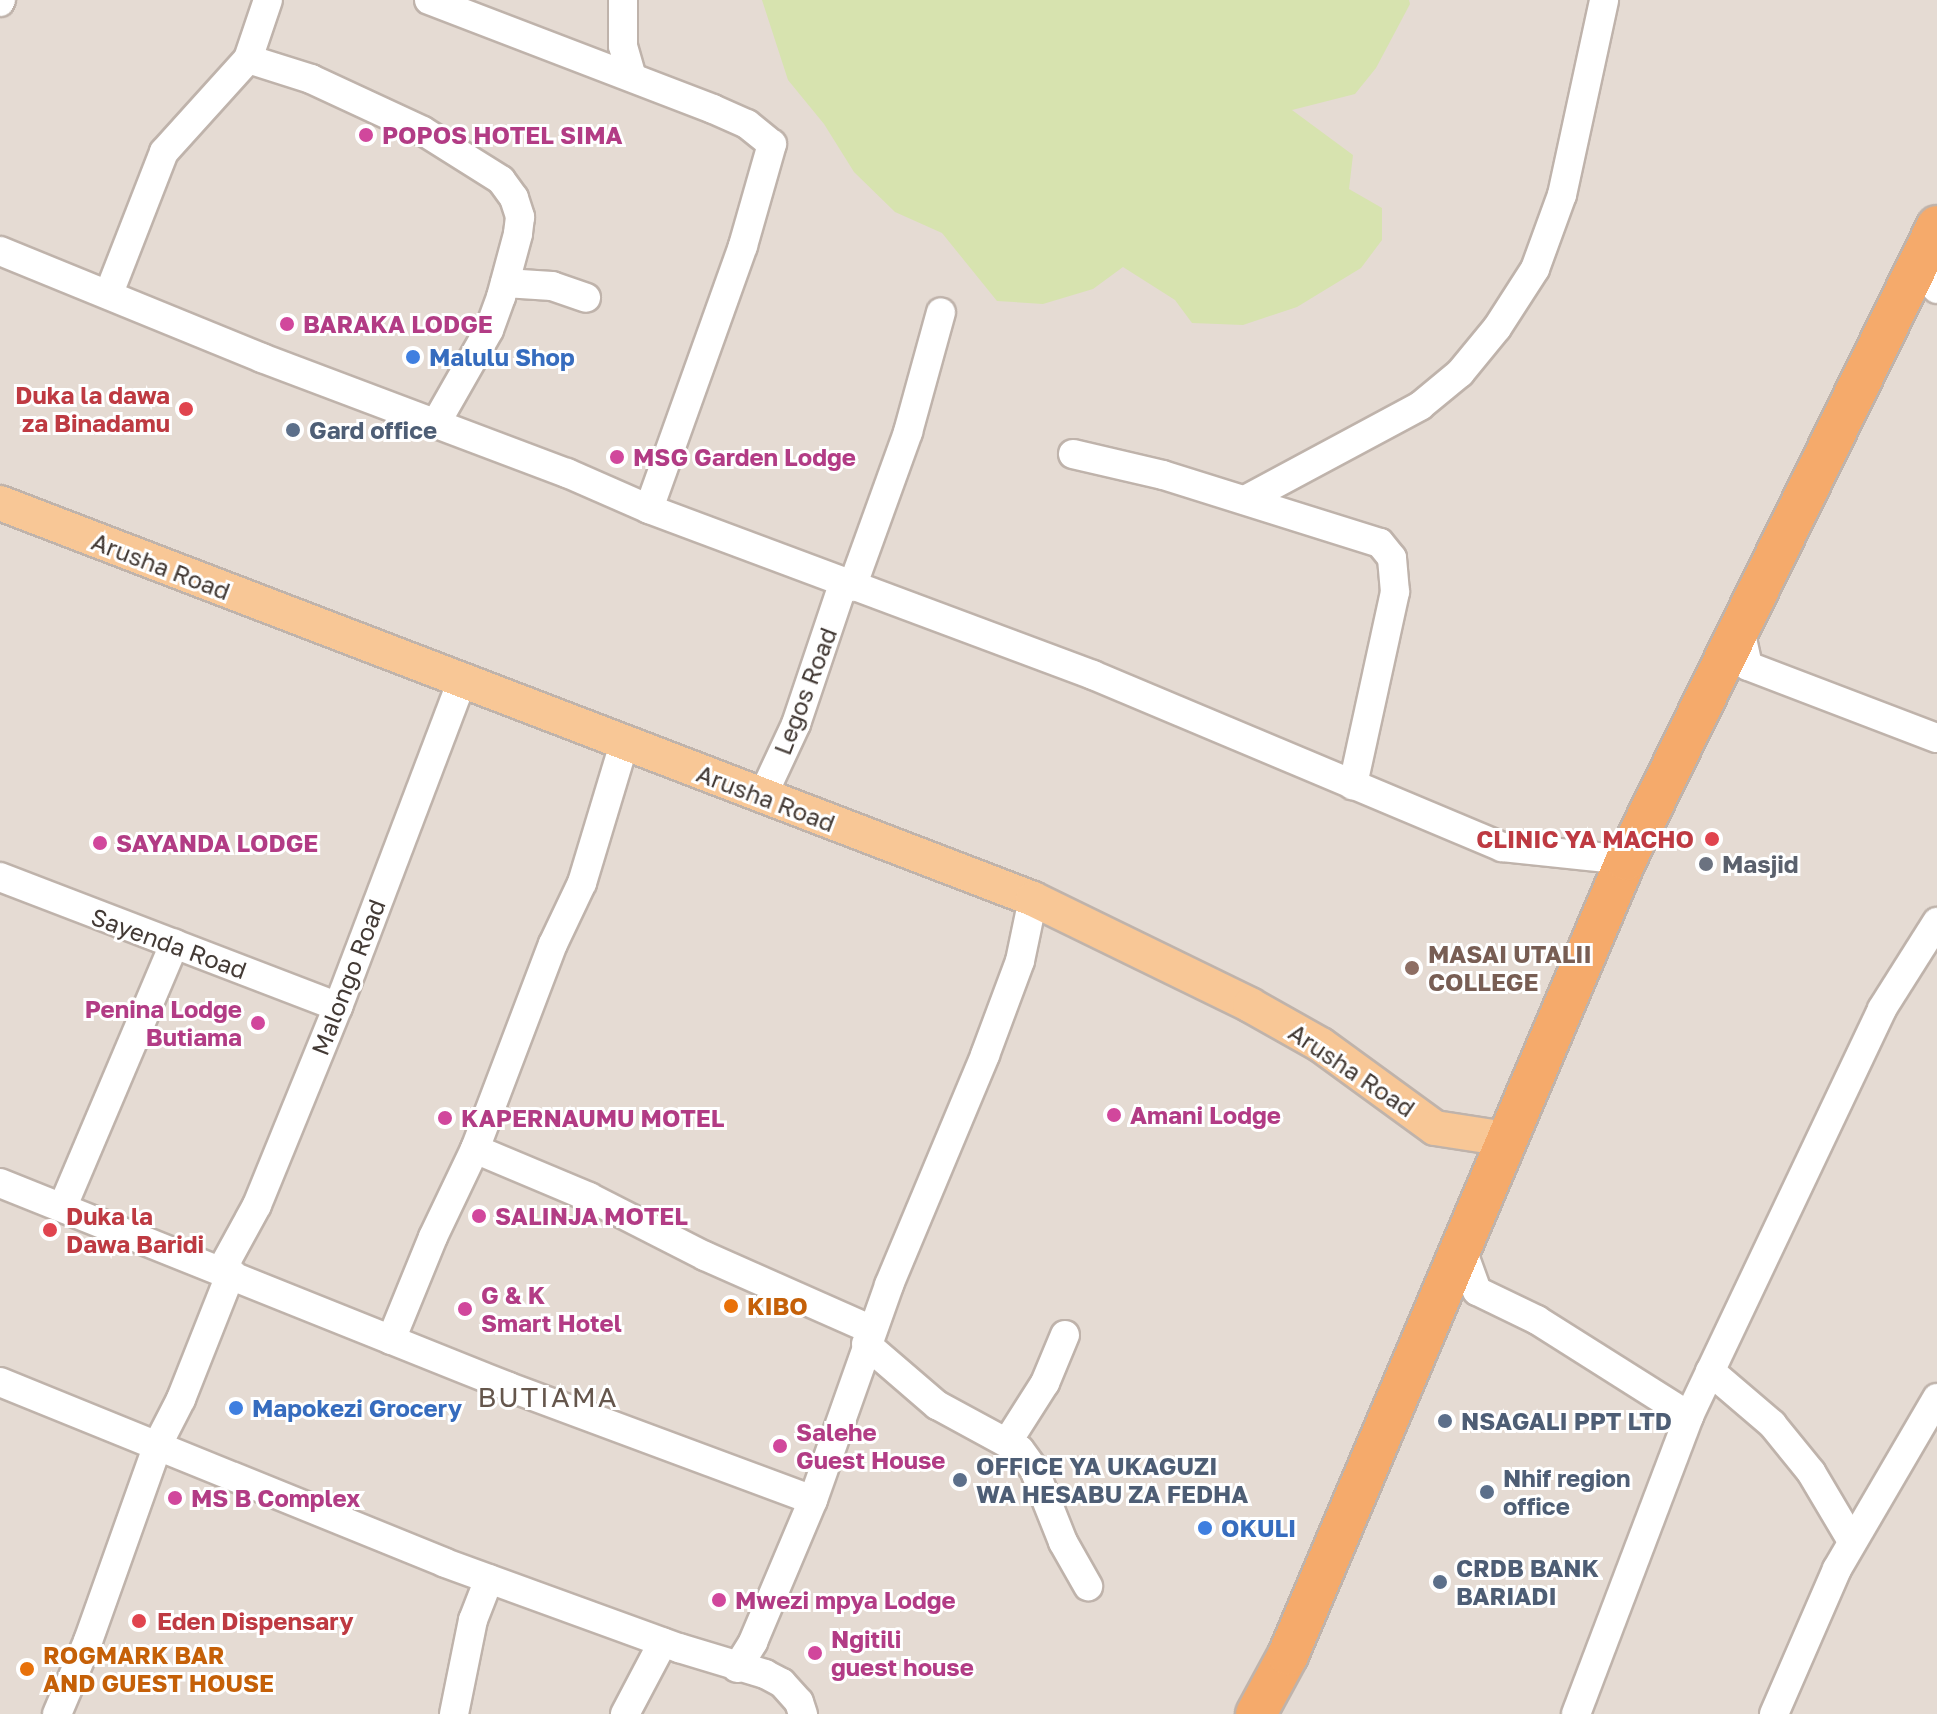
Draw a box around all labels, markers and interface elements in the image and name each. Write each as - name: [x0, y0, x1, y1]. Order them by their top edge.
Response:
- place label: POPOS HOTEL SIMA: [382, 121, 623, 149]
- marker: POPOS HOTEL SIMA: [357, 126, 375, 144]
- place label: BARAKA LODGE: [303, 310, 493, 338]
- marker: BARAKA LODGE: [278, 315, 296, 333]
- place label: Malulu Shop: [429, 343, 575, 371]
- marker: Malulu Shop: [404, 348, 422, 366]
- place label: Duka la dawa za Binadamu: [15, 381, 170, 437]
- marker: Duka la dawa za Binadamu: [177, 400, 195, 418]
- place label: Gard office: [309, 416, 437, 444]
- marker: Gard office: [284, 421, 302, 439]
- place label: MSG Garden Lodge: [633, 443, 856, 471]
- marker: MSG Garden Lodge: [608, 448, 626, 466]
- street label: Arusha Road: [88, 526, 234, 606]
- street label: Legos Road: [768, 623, 842, 759]
- street label: Arusha Road: [693, 758, 839, 838]
- place label: CLINIC YA MACHO: [1476, 825, 1694, 853]
- marker: CLINIC YA MACHO: [1701, 828, 1723, 850]
- place label: SAYANDA LODGE: [116, 829, 318, 857]
- marker: SAYANDA LODGE: [91, 834, 109, 852]
- place label: Masjid: [1722, 850, 1799, 878]
- marker: Masjid: [1697, 855, 1715, 873]
- street label: Malongo Road: [305, 895, 391, 1059]
- street label: Sayenda Road: [87, 902, 251, 984]
- place label: MASAI UTALII COLLEGE: [1428, 940, 1592, 996]
- marker: MASAI UTALII COLLEGE: [1403, 959, 1421, 977]
- place label: Penina Lodge Butiama: [85, 995, 242, 1051]
- marker: Penina Lodge Butiama: [249, 1014, 267, 1032]
- street label: Arusha Road: [1284, 1017, 1420, 1123]
- place label: Amani Lodge: [1130, 1101, 1281, 1129]
- place label: KAPERNAUMU MOTEL: [461, 1104, 724, 1132]
- marker: Amani Lodge: [1105, 1106, 1123, 1124]
- marker: KAPERNAUMU MOTEL: [436, 1109, 454, 1127]
- place label: Duka la Dawa Baridi: [66, 1202, 204, 1258]
- place label: SALINJA MOTEL: [495, 1202, 688, 1230]
- marker: SALINJA MOTEL: [470, 1207, 488, 1225]
- marker: Duka la Dawa Baridi: [41, 1221, 59, 1239]
- place label: G & K Smart Hotel: [481, 1281, 622, 1337]
- place label: KIBO: [747, 1292, 808, 1320]
- marker: KIBO: [722, 1297, 740, 1315]
- marker: G & K Smart Hotel: [456, 1300, 474, 1318]
- district label: BUTIAMA: [478, 1380, 618, 1414]
- place label: Mapokezi Grocery: [252, 1394, 462, 1422]
- marker: Mapokezi Grocery: [227, 1399, 245, 1417]
- place label: NSAGALI PPT LTD: [1461, 1407, 1672, 1435]
- marker: NSAGALI PPT LTD: [1436, 1412, 1454, 1430]
- place label: Salehe Guest House: [796, 1418, 946, 1474]
- marker: Salehe Guest House: [771, 1437, 789, 1455]
- place label: OFFICE YA UKAGUZI WA HESABU ZA FEDHA: [976, 1452, 1248, 1508]
- place label: Nhif region office: [1503, 1464, 1631, 1520]
- marker: OFFICE YA UKAGUZI WA HESABU ZA FEDHA: [951, 1471, 969, 1489]
- marker: Nhif region office: [1478, 1483, 1496, 1501]
- place label: MS B Complex: [191, 1484, 360, 1512]
- marker: MS B Complex: [166, 1489, 184, 1507]
- place label: OKULI: [1221, 1514, 1296, 1542]
- marker: OKULI: [1196, 1519, 1214, 1537]
- place label: CRDB BANK BARIADI: [1456, 1554, 1599, 1610]
- marker: CRDB BANK BARIADI: [1431, 1573, 1449, 1591]
- place label: Mwezi mpya Lodge: [735, 1586, 956, 1614]
- marker: Mwezi mpya Lodge: [710, 1591, 728, 1609]
- place label: Eden Dispensary: [157, 1607, 354, 1635]
- marker: Eden Dispensary: [128, 1610, 150, 1632]
- place label: Ngitili guest house: [831, 1625, 974, 1681]
- place label: ROGMARK BAR AND GUEST HOUSE: [43, 1641, 274, 1697]
- marker: Ngitili guest house: [806, 1644, 824, 1662]
- marker: ROGMARK BAR AND GUEST HOUSE: [18, 1660, 36, 1678]

